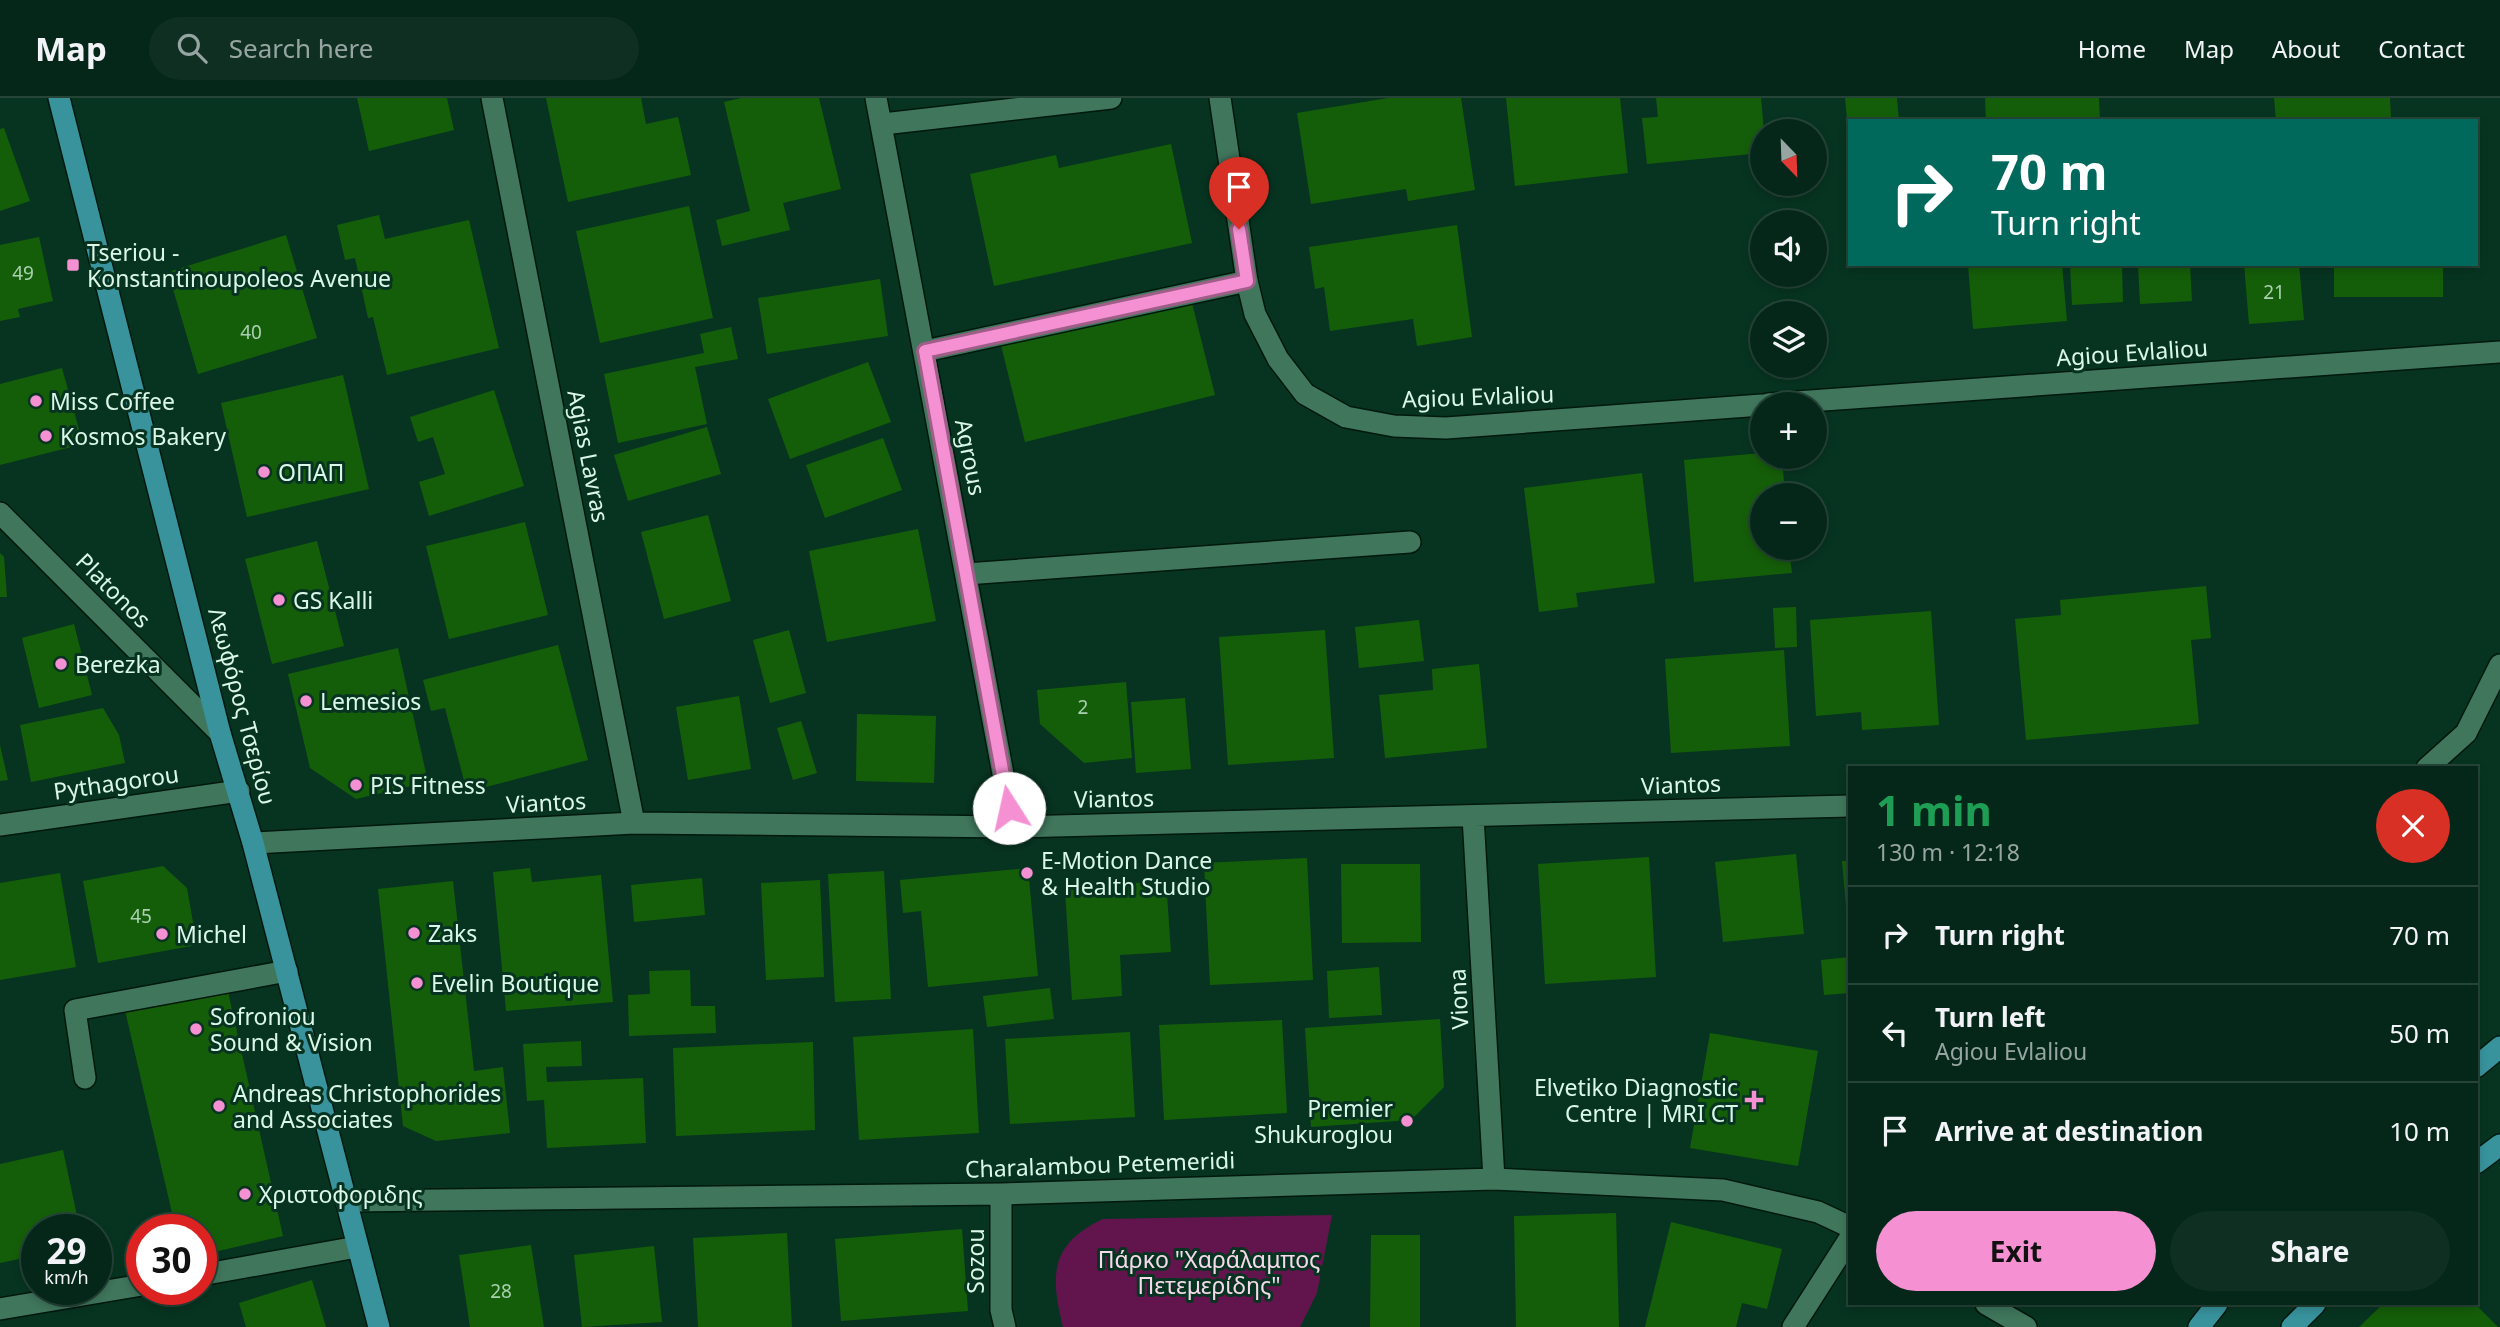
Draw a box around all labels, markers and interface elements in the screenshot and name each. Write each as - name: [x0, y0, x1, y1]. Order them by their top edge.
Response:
- search box: [149, 17, 639, 80]
- text: Map: [35, 26, 107, 71]
- icon: search: [173, 29, 211, 67]
- text: Search here: [229, 30, 373, 66]
- text: Home: [2078, 32, 2146, 65]
- text: Map: [2184, 32, 2234, 65]
- text: About: [2272, 32, 2340, 65]
- text: Contact: [2378, 32, 2465, 65]
- north arrow: [1750, 119, 1827, 196]
- map controls: [1750, 119, 1827, 560]
- text: 70 m: [1991, 138, 2108, 204]
- icon: right: [1876, 147, 1967, 238]
- pin: [1209, 157, 1269, 229]
- icon: arrive: [1220, 168, 1258, 206]
- text: Turn right: [1991, 201, 2141, 244]
- button: sound: [1750, 210, 1827, 287]
- place label: Tseriou - Konstantinoupoleos Avenue: [87, 236, 391, 294]
- marker: Tseriou - Konstantinoupoleos Avenue: [65, 257, 81, 273]
- house number: 49: [12, 260, 34, 286]
- house number: 21: [2263, 279, 2285, 305]
- button: layers: [1750, 301, 1827, 378]
- house number: 40: [240, 319, 262, 345]
- street label: Agiou Evlaliou: [2055, 331, 2209, 373]
- street label: Agiou Evlaliou: [1401, 377, 1555, 415]
- place label: Miss Coffee: [50, 385, 175, 417]
- street label: Agias Lavras: [560, 387, 618, 525]
- button: +: [1750, 392, 1827, 469]
- marker: Miss Coffee: [28, 393, 44, 409]
- street label: Agrous: [948, 416, 994, 498]
- place label: Kosmos Bakery: [60, 420, 226, 452]
- marker: Kosmos Bakery: [38, 428, 54, 444]
- place label: ΟΠΑΠ: [278, 456, 344, 488]
- marker: ΟΠΑΠ: [256, 464, 272, 480]
- button: −: [1750, 483, 1827, 560]
- street label: Platonos: [69, 545, 159, 635]
- place label: GS Kalli: [293, 584, 373, 616]
- marker: GS Kalli: [271, 592, 287, 608]
- street label: Λεωφόρος Τσερίου: [201, 604, 285, 808]
- place label: Berezka: [75, 648, 161, 680]
- marker: Berezka: [53, 656, 69, 672]
- place label: Lemesios: [320, 685, 421, 717]
- marker: Lemesios: [298, 693, 314, 709]
- house number: 2: [1078, 694, 1088, 720]
- street label: Pythagorou: [51, 757, 181, 807]
- street label: Viantos: [1640, 767, 1722, 801]
- place label: PIS Fitness: [370, 769, 486, 801]
- position arrow: [972, 771, 1046, 845]
- marker: PIS Fitness: [348, 777, 364, 793]
- street label: Viantos: [1074, 781, 1154, 815]
- text: 1 min: [1876, 781, 1992, 838]
- street label: Viantos: [505, 784, 587, 820]
- button: close: [2376, 789, 2450, 863]
- text: 130 m · 12:18: [1876, 836, 2020, 868]
- place label: E-Motion Dance & Health Studio: [1041, 844, 1212, 902]
- marker: E-Motion Dance & Health Studio: [1019, 865, 1035, 881]
- house number: 45: [130, 903, 152, 929]
- icon: right: [1876, 916, 1914, 954]
- place label: Zaks: [428, 917, 477, 949]
- text: Turn right: [1935, 917, 2065, 953]
- text: 70 m: [2389, 917, 2450, 953]
- place label: Michel: [176, 918, 247, 950]
- marker: Zaks: [406, 925, 422, 941]
- marker: Michel: [154, 926, 170, 942]
- place label: Evelin Boutique: [431, 967, 599, 999]
- street label: Viona: [1440, 968, 1476, 1030]
- marker: Evelin Boutique: [409, 975, 425, 991]
- text: Turn left: [1935, 999, 2046, 1035]
- place label: Sofroniou Sound & Vision: [210, 1000, 373, 1058]
- icon: left: [1876, 1014, 1914, 1052]
- text: 50 m: [2389, 1015, 2450, 1051]
- marker: Sofroniou Sound & Vision: [188, 1021, 204, 1037]
- text: Agiou Evlaliou: [1935, 1035, 2087, 1067]
- place label: Elvetiko Diagnostic Centre | MRI CT: [1534, 1071, 1738, 1129]
- place label: Andreas Christophorides and Associates: [233, 1077, 501, 1135]
- marker: Elvetiko Diagnostic Centre | MRI CT: [1744, 1090, 1764, 1110]
- place label: Premier Shukuroglou: [1254, 1092, 1393, 1150]
- marker: Andreas Christophorides and Associates: [211, 1098, 227, 1114]
- icon: arrive: [1876, 1112, 1914, 1150]
- marker: Premier Shukuroglou: [1399, 1113, 1415, 1129]
- text: Arrive at destination: [1935, 1113, 2204, 1149]
- text: 10 m: [2389, 1113, 2450, 1149]
- street label: Charalambou Petemeridi: [964, 1143, 1236, 1185]
- place label: Χριστοφοριδης: [259, 1178, 423, 1210]
- marker: Χριστοφοριδης: [237, 1186, 253, 1202]
- button: Exit: [1876, 1211, 2156, 1291]
- button: Share: [2170, 1211, 2450, 1291]
- speed limit sign: 30: [126, 1214, 217, 1305]
- text: 29: [46, 1227, 87, 1274]
- street label: Sozou: [959, 1228, 991, 1294]
- park label: Πάρκο "Χαράλαμπος Πετεμερίδης": [1098, 1243, 1320, 1301]
- text: km/h: [44, 1265, 89, 1289]
- house number: 28: [490, 1278, 512, 1304]

